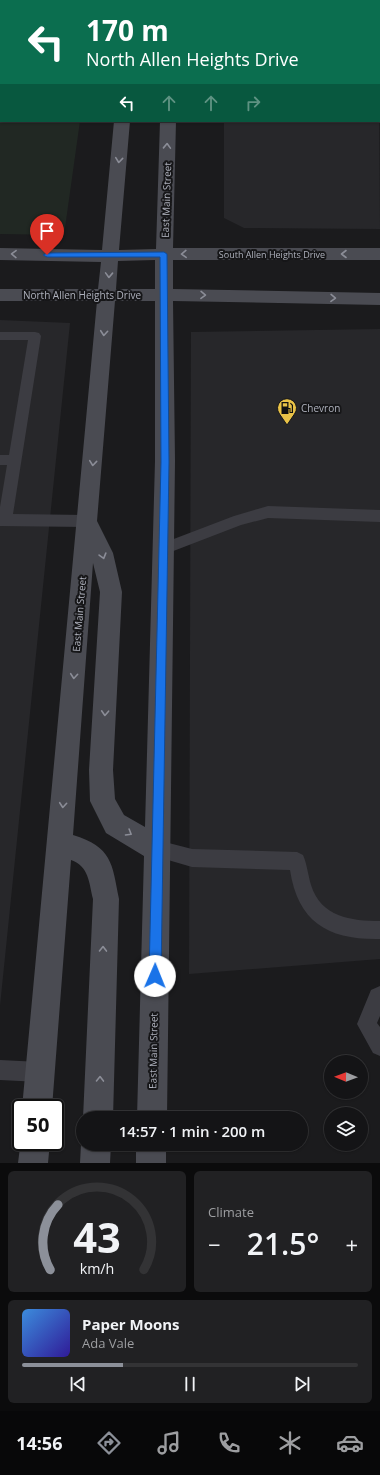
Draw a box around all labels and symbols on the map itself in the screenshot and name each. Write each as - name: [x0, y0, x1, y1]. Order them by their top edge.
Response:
- one-way arrow: [163, 143, 172, 149]
- one-way arrow: [114, 157, 123, 163]
- street label: East Main Street: [158, 161, 174, 238]
- pin: [30, 214, 64, 255]
- street label: South Allen Heights Drive: [219, 248, 325, 261]
- one-way arrow: [181, 249, 187, 258]
- one-way arrow: [11, 250, 17, 259]
- one-way arrow: [341, 250, 347, 258]
- one-way arrow: [104, 272, 113, 278]
- street label: North Allen Heights Drive: [23, 288, 141, 302]
- one-way arrow: [200, 291, 206, 299]
- one-way arrow: [330, 294, 336, 302]
- one-way arrow: [100, 330, 109, 336]
- fuel station icon: Chevron: [276, 397, 298, 425]
- place label: Chevron: [301, 401, 340, 415]
- one-way arrow: [88, 460, 97, 466]
- one-way arrow: [98, 553, 107, 560]
- street label: East Main Street: [69, 575, 89, 652]
- one-way arrow: [69, 673, 78, 679]
- one-way arrow: [101, 710, 110, 716]
- one-way arrow: [59, 802, 68, 808]
- one-way arrow: [125, 828, 132, 835]
- one-way arrow: [99, 946, 108, 952]
- position arrow: [134, 955, 176, 997]
- street label: East Main Street: [145, 1013, 161, 1089]
- north arrow: [324, 1055, 368, 1099]
- one-way arrow: [96, 1076, 104, 1082]
- speed limit sign: 50: [12, 1099, 64, 1151]

